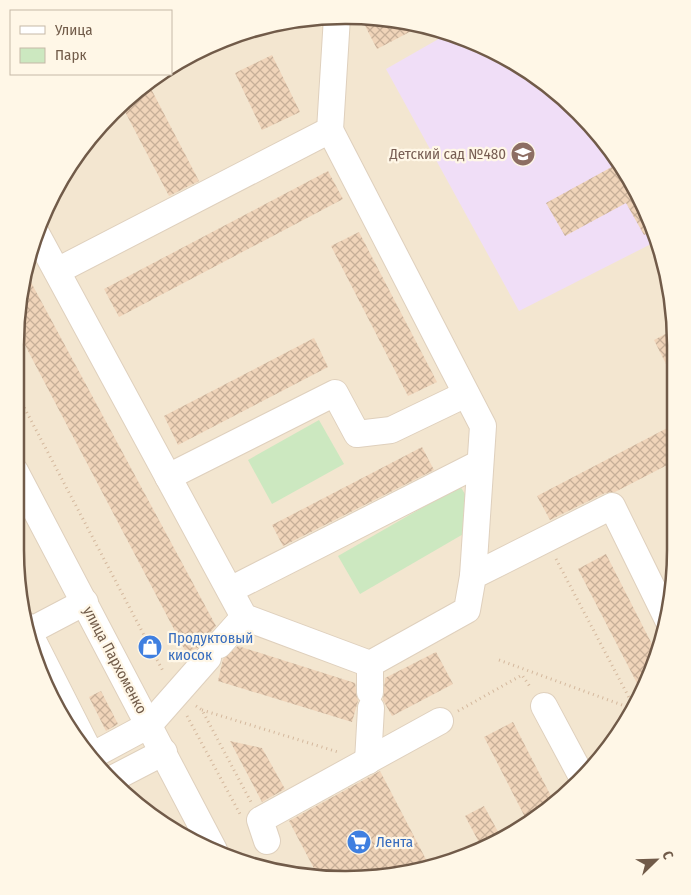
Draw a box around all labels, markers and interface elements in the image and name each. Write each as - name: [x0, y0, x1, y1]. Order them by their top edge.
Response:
- legend: [10, 10, 172, 75]
- text: Улица: [54, 21, 93, 39]
- text: Парк: [55, 46, 86, 64]
- school or university icon: Детский сад №480: [510, 141, 536, 167]
- place label: Детский сад №480: [388, 145, 506, 163]
- street label: улица Пархоменко: [79, 603, 151, 717]
- place label: Продуктовый киосок: [168, 629, 253, 664]
- shop icon: Продуктовый киосок: [137, 634, 163, 660]
- supermarket icon: Лента: [346, 829, 372, 855]
- place label: Лента: [376, 833, 413, 851]
- north arrow: [631, 835, 681, 885]
- text: С: [658, 848, 677, 862]

